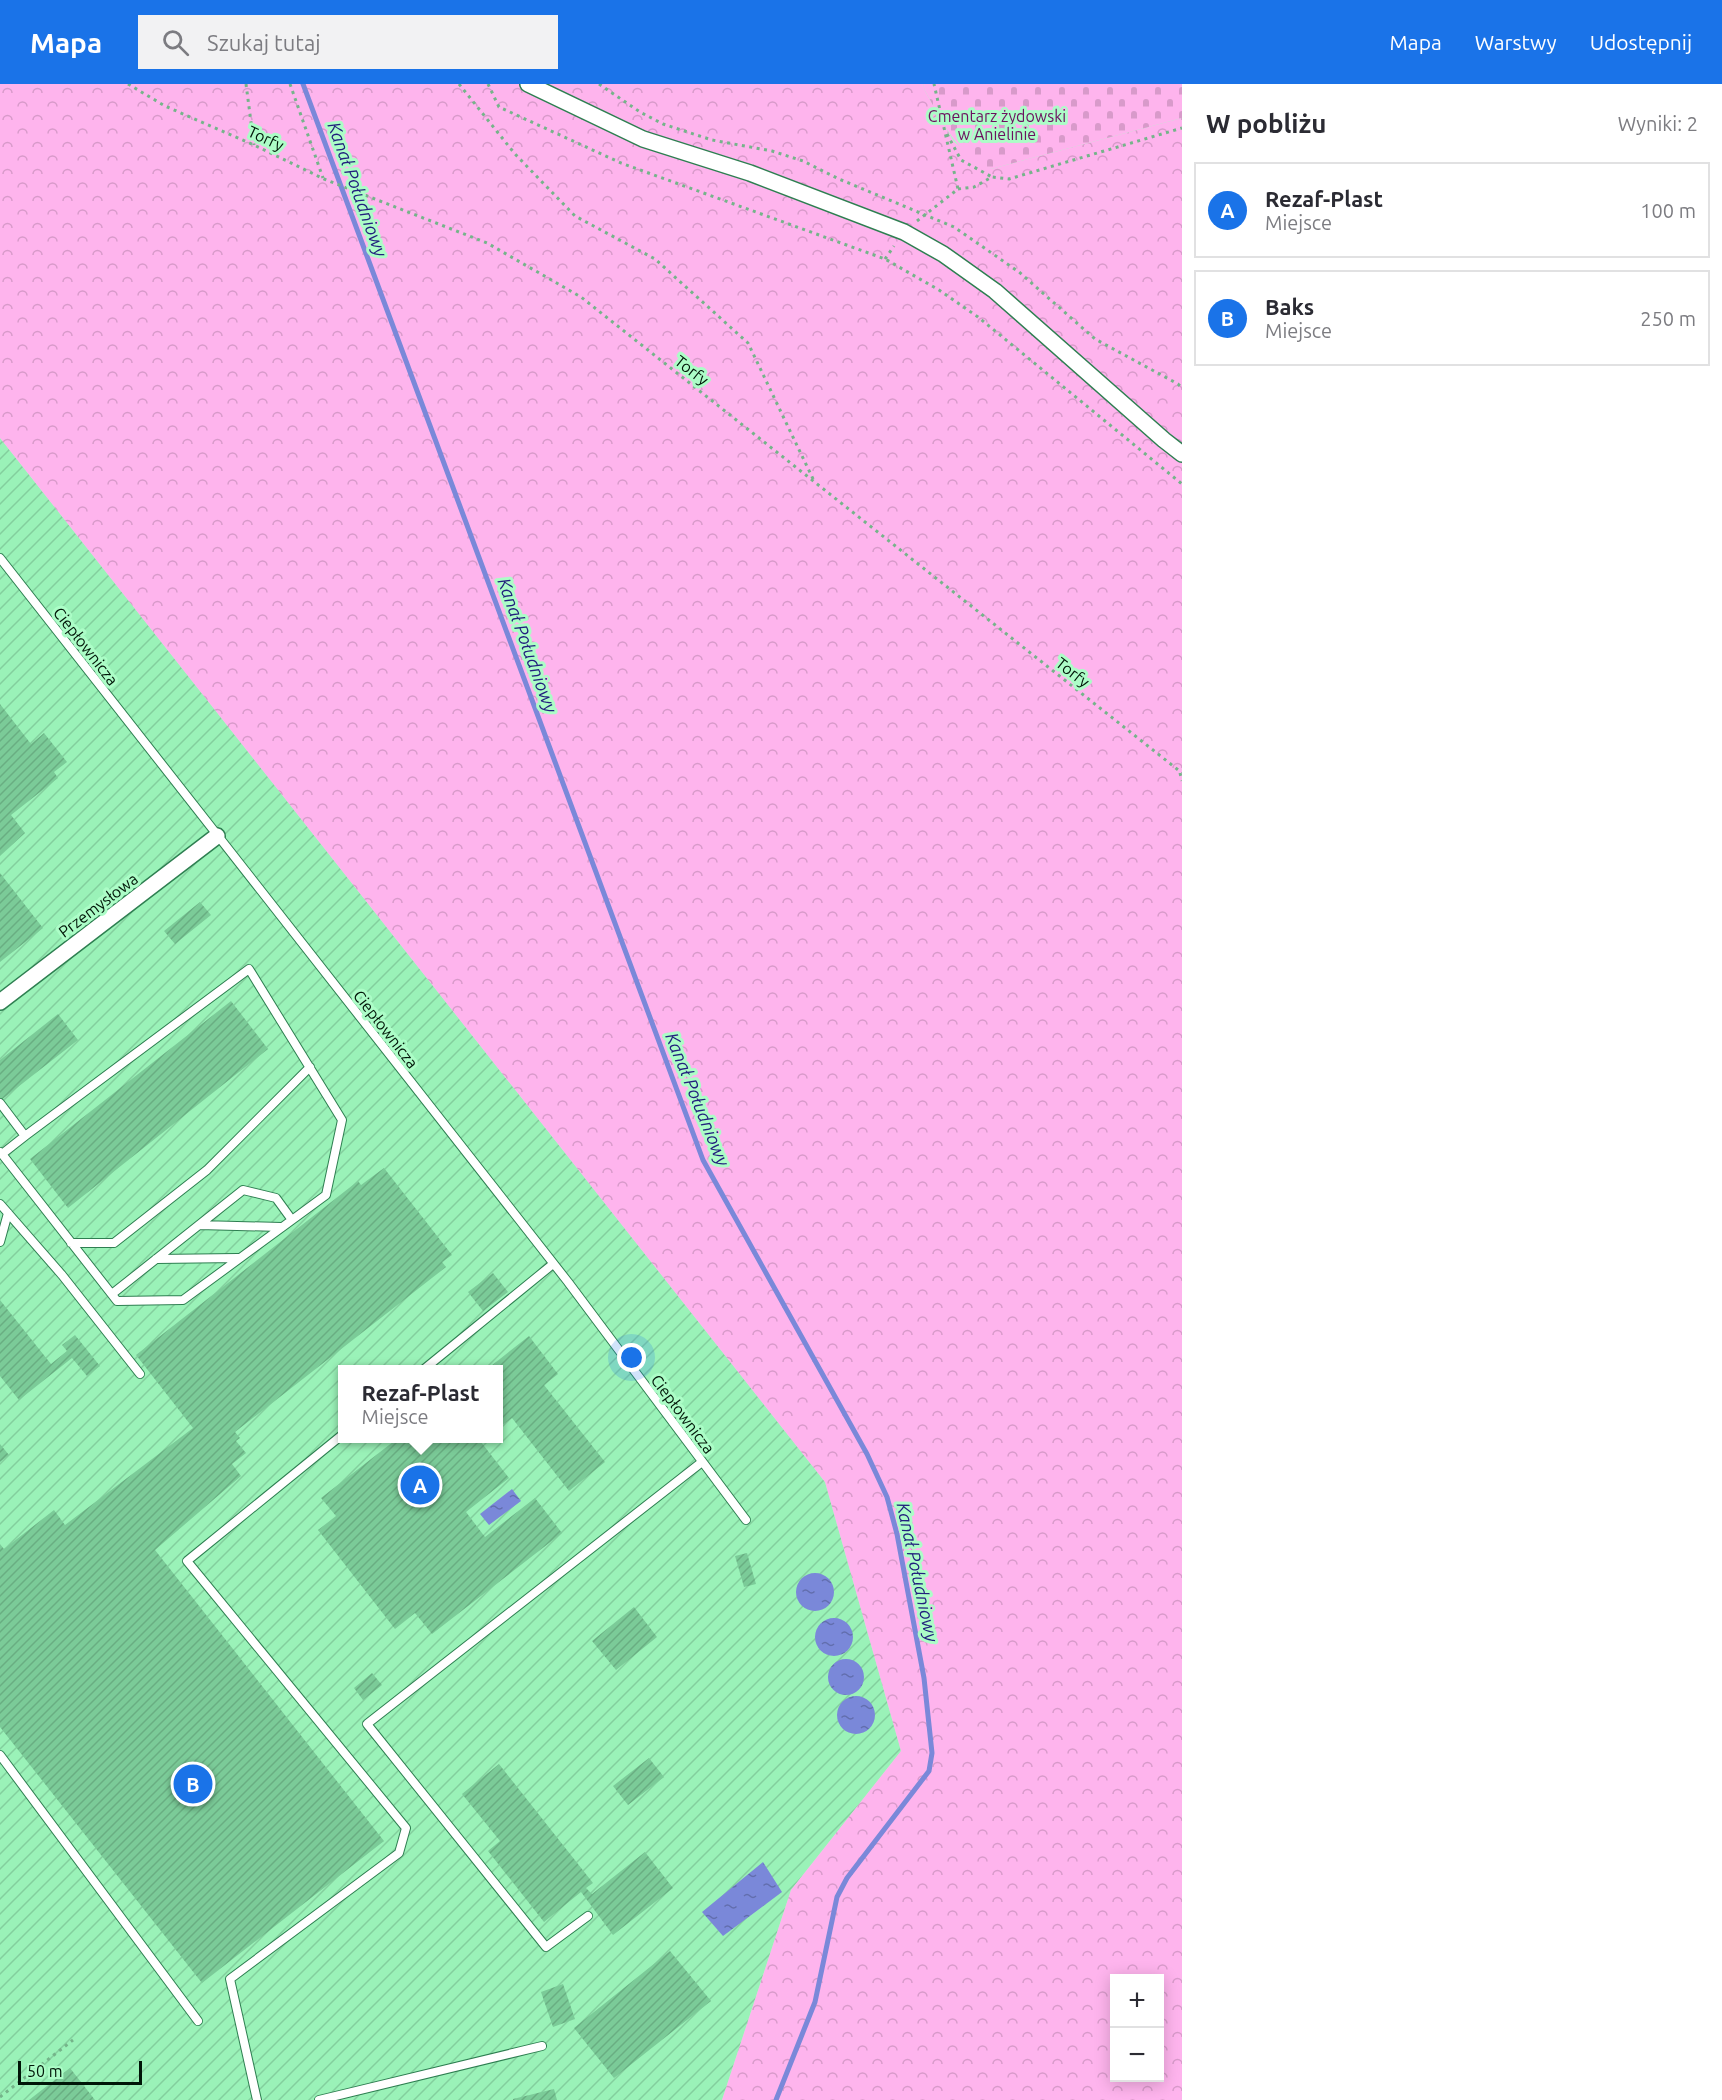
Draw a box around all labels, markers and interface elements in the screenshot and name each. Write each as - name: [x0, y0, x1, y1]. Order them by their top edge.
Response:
- search box: [138, 15, 558, 69]
- icon: search: [159, 26, 192, 59]
- text: Mapa: [30, 27, 102, 58]
- text: Szukaj tutaj: [207, 30, 321, 55]
- text: Mapa: [1390, 30, 1442, 54]
- text: Warstwy: [1475, 30, 1557, 54]
- text: Udostępnij: [1590, 30, 1692, 54]
- park label: Cmentarz żydowski w Anielinie: [928, 107, 1066, 143]
- text: W pobliżu: [1206, 109, 1327, 138]
- text: Wyniki: 2: [1618, 112, 1698, 135]
- water label: Kanał Południowy: [324, 119, 392, 260]
- street label: Torfy: [245, 122, 287, 154]
- text: Rezaf-Plast: [1265, 186, 1383, 211]
- text: A: [1220, 199, 1235, 222]
- text: 100 m: [1640, 199, 1696, 222]
- text: Miejsce: [1265, 211, 1332, 234]
- text: Baks: [1265, 294, 1314, 319]
- text: B: [1221, 307, 1234, 330]
- text: 250 m: [1640, 307, 1696, 330]
- text: Miejsce: [1265, 319, 1332, 342]
- street label: Torfy: [672, 351, 713, 389]
- water label: Kanał Południowy: [494, 575, 562, 716]
- street label: Ciepłownicza: [50, 603, 122, 689]
- street label: Torfy: [1053, 653, 1094, 691]
- street label: Przemysłowa: [55, 869, 141, 941]
- street label: Ciepłownicza: [350, 986, 422, 1072]
- water label: Kanał Południowy: [662, 1029, 734, 1169]
- your location: [617, 1343, 646, 1372]
- popup: [338, 1365, 503, 1443]
- street label: Ciepłownicza: [648, 1371, 718, 1457]
- text: Rezaf-Plast: [362, 1380, 479, 1405]
- text: Miejsce: [362, 1405, 429, 1428]
- pin: A: [400, 1462, 440, 1508]
- water label: Kanał Południowy: [893, 1501, 943, 1644]
- pin: B: [174, 1762, 212, 1806]
- map controls: [1110, 1974, 1164, 2082]
- button: +: [1110, 1974, 1164, 2028]
- button: −: [1110, 2028, 1164, 2082]
- scale bar: [18, 2058, 142, 2086]
- text: 50 m: [27, 2062, 63, 2080]

